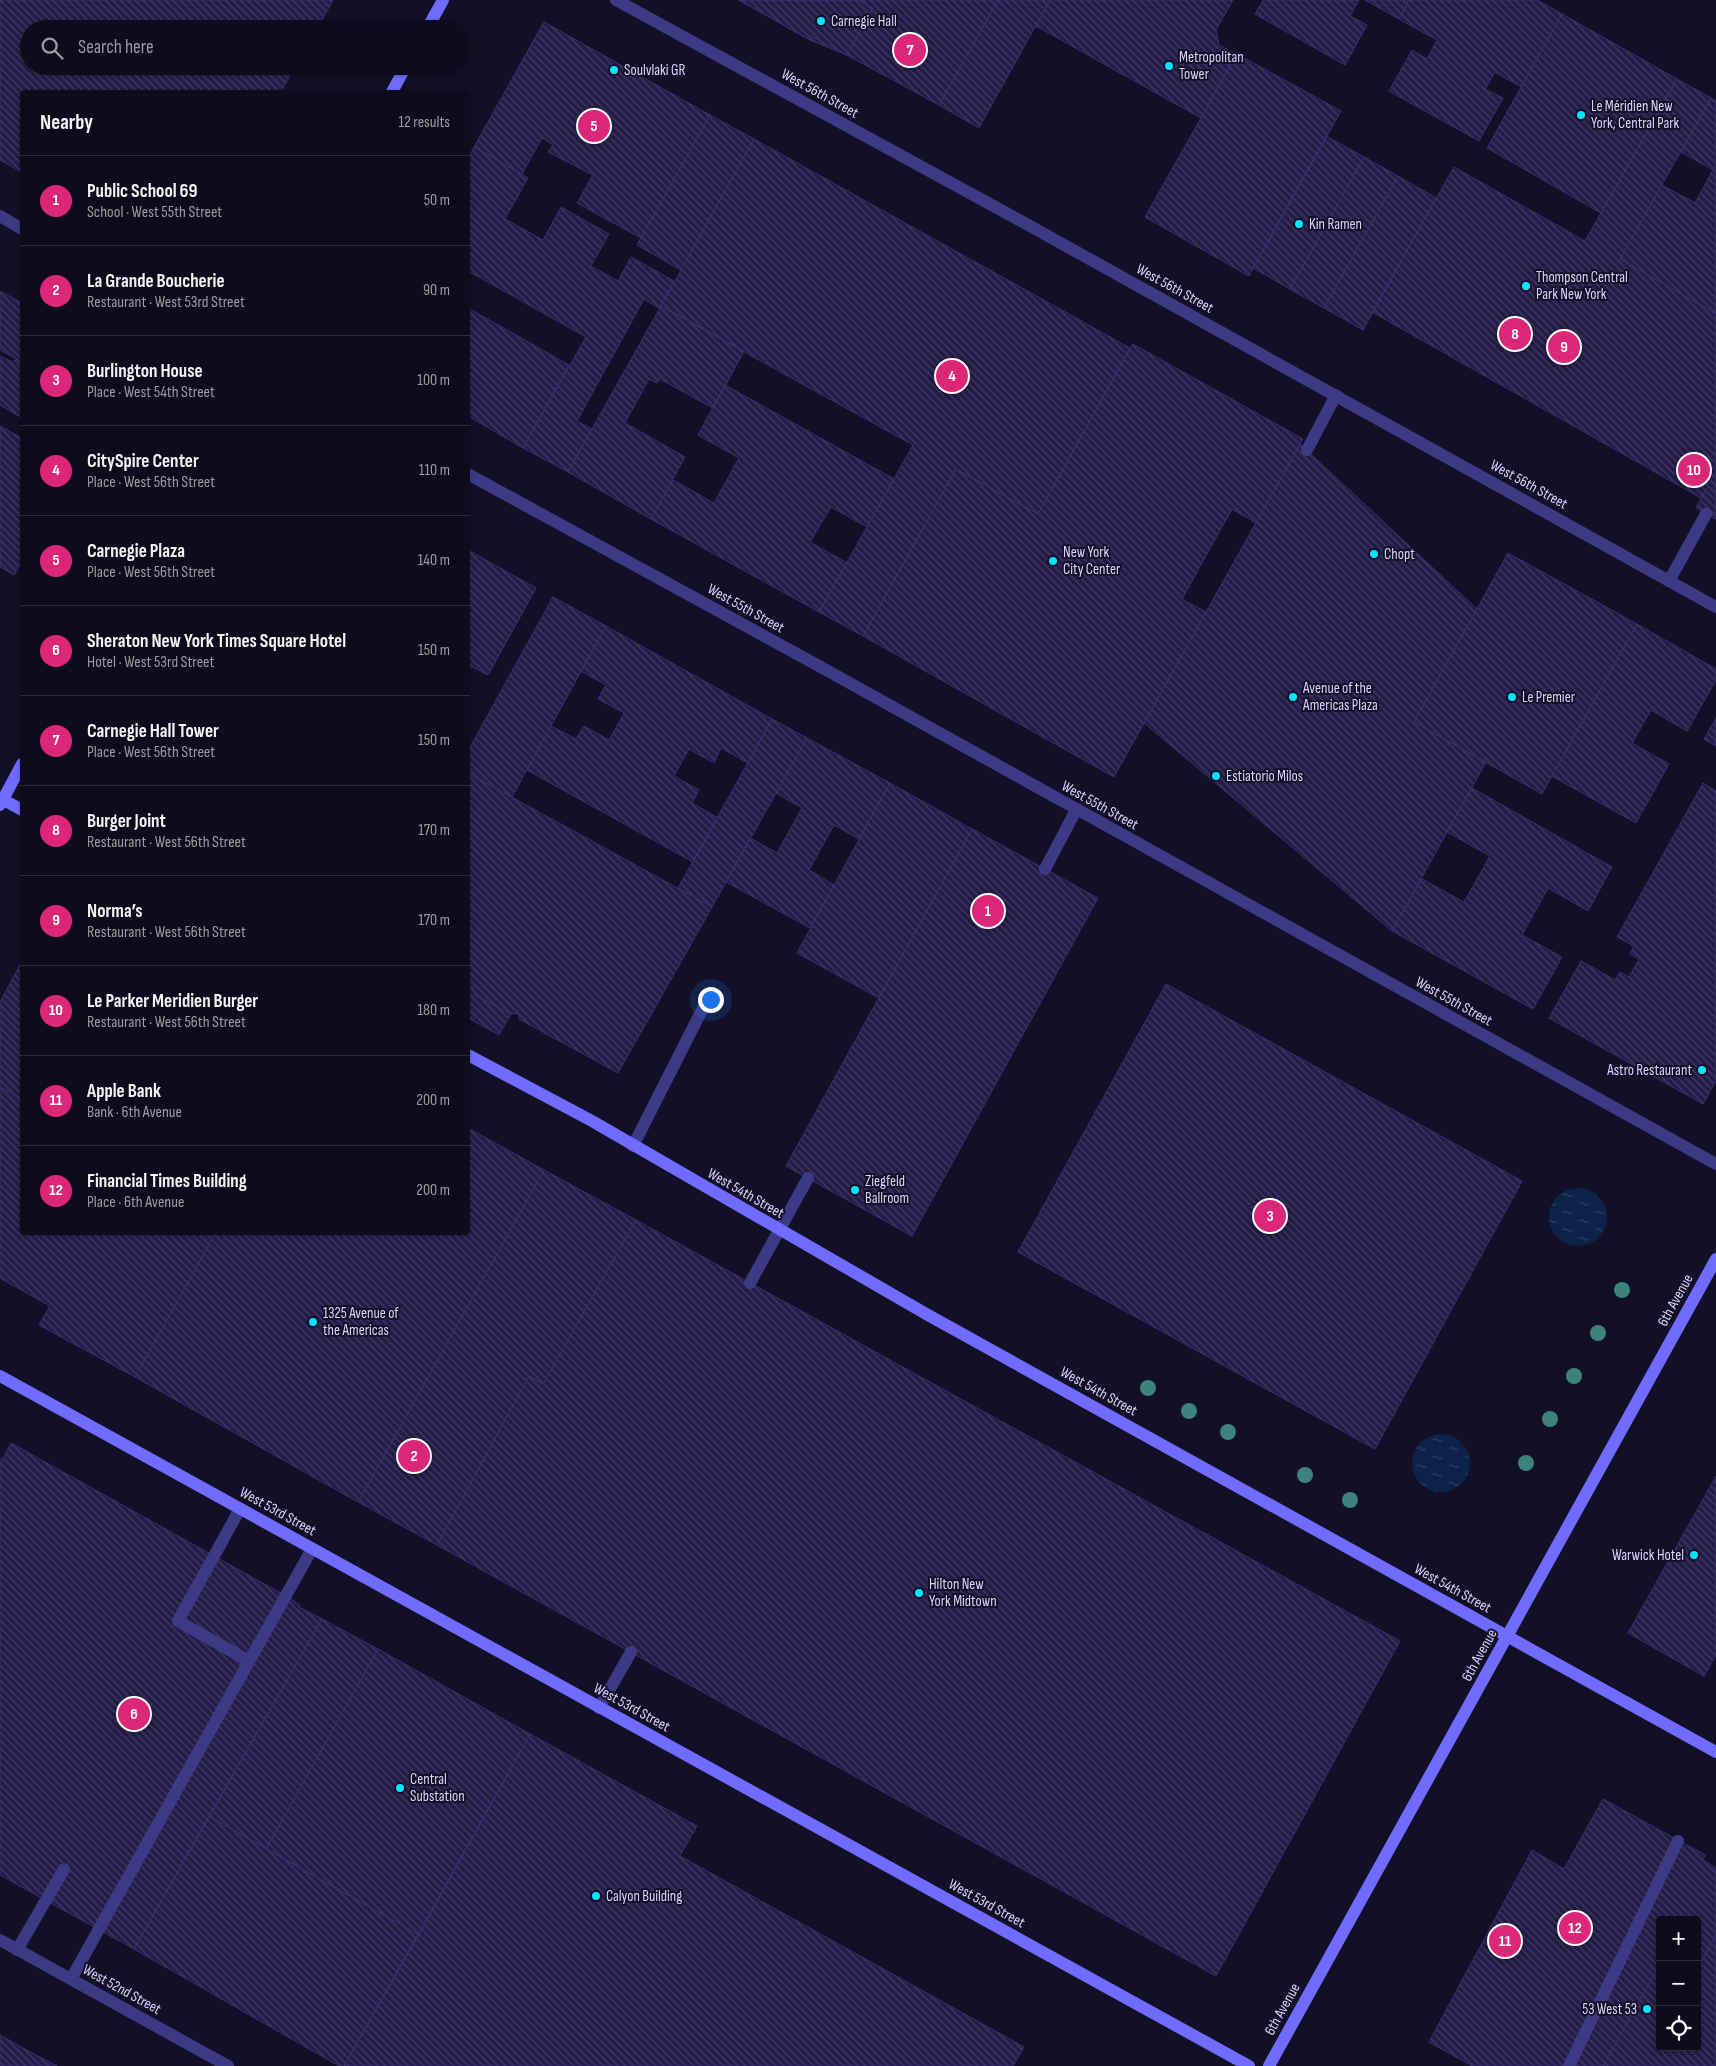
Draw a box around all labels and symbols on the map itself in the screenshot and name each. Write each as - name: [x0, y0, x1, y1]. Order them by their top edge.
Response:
- place label: Carnegie Hall: [831, 12, 897, 31]
- marker: Carnegie Hall: [815, 15, 827, 27]
- pin: 7: [894, 31, 926, 69]
- place label: Metropolitan Tower: [1179, 48, 1244, 84]
- marker: Metropolitan Tower: [1163, 60, 1175, 72]
- place label: Soulvlaki GR: [624, 61, 685, 80]
- marker: Soulvlaki GR: [608, 64, 620, 76]
- street label: West 56th Street: [778, 64, 862, 123]
- place label: Le Méridien New York, Central Park: [1591, 97, 1680, 133]
- pin: 5: [578, 107, 610, 145]
- marker: Le Méridien New York, Central Park: [1575, 109, 1587, 121]
- place label: Kin Ramen: [1309, 215, 1362, 234]
- marker: Kin Ramen: [1293, 218, 1305, 230]
- street label: West 56th Street: [1133, 259, 1217, 318]
- place label: Thompson Central Park New York: [1536, 268, 1628, 304]
- marker: Thompson Central Park New York: [1520, 280, 1532, 292]
- pin: 8: [1499, 315, 1531, 353]
- pin: 9: [1548, 328, 1580, 366]
- pin: 4: [936, 357, 968, 395]
- pin: 10: [1678, 451, 1710, 489]
- street label: West 56th Street: [1487, 455, 1571, 514]
- place label: New York City Center: [1063, 543, 1121, 579]
- place label: Chopt: [1384, 545, 1415, 564]
- marker: Chopt: [1368, 548, 1380, 560]
- marker: New York City Center: [1047, 555, 1059, 567]
- street label: West 55th Street: [704, 580, 788, 638]
- place label: Avenue of the Americas Plaza: [1302, 679, 1378, 715]
- place label: Le Premier: [1522, 688, 1576, 707]
- marker: Avenue of the Americas Plaza: [1287, 691, 1299, 703]
- marker: Le Premier: [1506, 691, 1518, 703]
- place label: Estiatorio Milos: [1226, 767, 1303, 786]
- marker: Estiatorio Milos: [1210, 770, 1222, 782]
- street label: West 55th Street: [1058, 777, 1142, 835]
- pin: 1: [972, 892, 1004, 930]
- street label: West 55th Street: [1412, 973, 1496, 1031]
- your location: [698, 987, 724, 1013]
- place label: Astro Restaurant: [1606, 1061, 1692, 1080]
- marker: Astro Restaurant: [1696, 1064, 1708, 1076]
- street label: West 54th Street: [704, 1164, 788, 1223]
- place label: Ziegfeld Ballroom: [865, 1172, 909, 1208]
- marker: Ziegfeld Ballroom: [849, 1184, 861, 1196]
- pin: 3: [1254, 1197, 1286, 1235]
- street label: 6th Avenue: [1653, 1271, 1697, 1330]
- place label: 1325 Avenue of the Americas: [323, 1304, 399, 1340]
- marker: 1325 Avenue of the Americas: [307, 1316, 319, 1328]
- street label: West 54th Street: [1057, 1362, 1141, 1421]
- pin: 2: [398, 1437, 430, 1475]
- street label: West 53rd Street: [236, 1483, 320, 1540]
- place label: Warwick Hotel: [1612, 1546, 1684, 1565]
- marker: Warwick Hotel: [1688, 1549, 1700, 1561]
- street label: West 54th Street: [1411, 1559, 1495, 1618]
- place label: Hilton New York Midtown: [929, 1575, 997, 1611]
- marker: Hilton New York Midtown: [913, 1587, 925, 1599]
- street label: 6th Avenue: [1457, 1626, 1501, 1685]
- street label: West 53rd Street: [590, 1679, 674, 1736]
- pin: 6: [118, 1695, 150, 1733]
- place label: Central Substation: [410, 1770, 465, 1806]
- marker: Central Substation: [394, 1782, 406, 1794]
- street label: West 53rd Street: [945, 1875, 1029, 1932]
- place label: Calyon Building: [606, 1887, 682, 1906]
- marker: Calyon Building: [590, 1890, 602, 1902]
- pin: 12: [1559, 1909, 1591, 1947]
- pin: 11: [1489, 1922, 1521, 1960]
- street label: West 52nd Street: [79, 1960, 165, 2019]
- street label: 6th Avenue: [1260, 1980, 1304, 2039]
- place label: 53 West 53: [1582, 2000, 1637, 2019]
- marker: 53 West 53: [1641, 2003, 1653, 2015]

